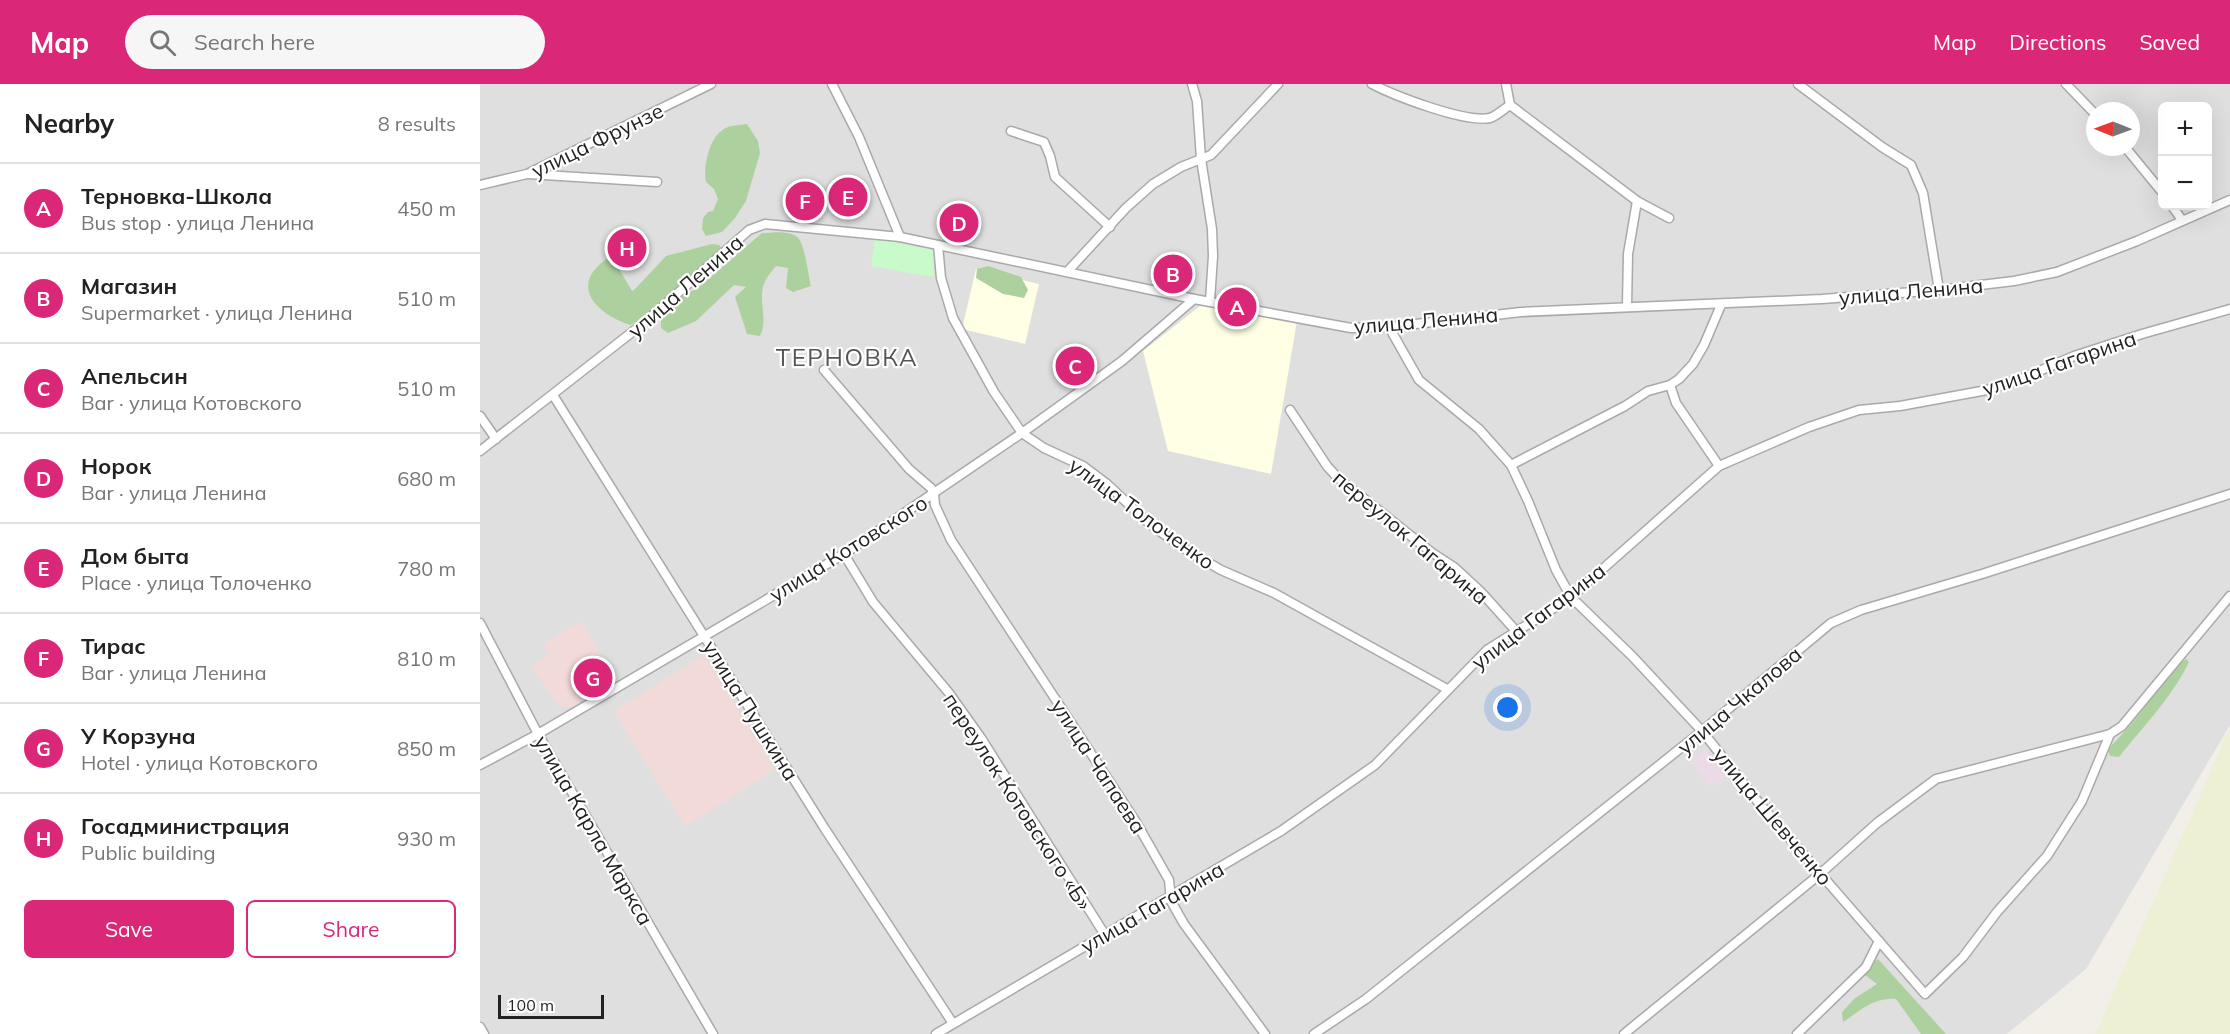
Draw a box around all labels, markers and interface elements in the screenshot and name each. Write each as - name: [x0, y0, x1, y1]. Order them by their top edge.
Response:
- search box: [125, 15, 545, 69]
- text: Map: [30, 25, 89, 60]
- icon: search: [146, 26, 179, 59]
- text: Search here: [194, 28, 315, 56]
- text: Map: [1933, 29, 1976, 55]
- text: Directions: [2009, 29, 2106, 55]
- text: Saved: [2139, 29, 2200, 55]
- street label: улица Фрунзе: [527, 97, 667, 183]
- north arrow: [2086, 102, 2140, 156]
- map controls: [2158, 102, 2212, 210]
- button: +: [2158, 102, 2212, 156]
- text: Nearby: [24, 107, 114, 140]
- text: 8 results: [378, 111, 456, 136]
- button: −: [2158, 156, 2212, 210]
- pin: E: [828, 174, 868, 220]
- pin: F: [786, 178, 824, 224]
- text: Терновка-Школа: [81, 182, 272, 210]
- text: A: [36, 196, 51, 221]
- text: 450 m: [397, 196, 456, 221]
- pin: D: [940, 200, 978, 246]
- text: Bus stop · улица Ленина: [81, 210, 314, 235]
- pin: H: [608, 226, 646, 270]
- street label: улица Ленина: [622, 229, 748, 343]
- pin: B: [1154, 252, 1192, 297]
- text: Магазин: [81, 272, 177, 300]
- street label: улица Ленина: [1838, 272, 1984, 310]
- pin: A: [1218, 284, 1257, 330]
- text: B: [37, 286, 50, 311]
- text: 510 m: [397, 286, 456, 311]
- text: Supermarket · улица Ленина: [81, 300, 353, 325]
- street label: улица Ленина: [1353, 301, 1499, 339]
- street label: улица Гагарина: [1979, 324, 2139, 402]
- district label: ТЕРНОВКА: [776, 342, 918, 372]
- pin: C: [1056, 344, 1094, 388]
- text: Апельсин: [81, 362, 188, 390]
- text: C: [37, 376, 50, 401]
- text: 510 m: [397, 376, 456, 401]
- text: Bar · улица Котовского: [81, 390, 302, 415]
- street label: улица Толоченко: [1064, 451, 1220, 575]
- text: Норок: [81, 452, 151, 480]
- street label: переулок Гагарина: [1328, 464, 1494, 610]
- text: D: [36, 466, 51, 491]
- text: 680 m: [397, 466, 456, 491]
- text: Bar · улица Ленина: [81, 480, 267, 505]
- street label: улица Котовского: [764, 489, 932, 607]
- text: Дом быта: [81, 542, 189, 570]
- text: E: [38, 556, 49, 581]
- text: 780 m: [397, 556, 456, 581]
- street label: улица Гагарина: [1466, 557, 1610, 675]
- text: Place · улица Толоченко: [81, 570, 312, 595]
- text: Тирас: [81, 632, 146, 660]
- street label: улица Пушкина: [697, 635, 805, 785]
- street label: улица Чкалова: [1672, 640, 1806, 760]
- text: F: [38, 646, 49, 671]
- text: 810 m: [397, 646, 456, 671]
- pin: G: [574, 656, 612, 700]
- text: Bar · улица Ленина: [81, 660, 267, 685]
- street label: переулок Котовского «Б»: [938, 687, 1098, 915]
- your location: [1493, 693, 1522, 722]
- street label: улица Чапаева: [1046, 694, 1152, 838]
- text: У Корзуна: [81, 722, 196, 750]
- street label: улица Карла Маркса: [529, 730, 659, 930]
- text: G: [36, 736, 51, 761]
- text: 850 m: [397, 736, 456, 761]
- street label: улица Шевченко: [1708, 742, 1838, 890]
- text: Hotel · улица Котовского: [81, 750, 318, 775]
- text: Госадминистрация: [81, 812, 290, 840]
- text: H: [36, 826, 51, 851]
- text: 930 m: [397, 826, 456, 851]
- text: Public building: [81, 840, 216, 865]
- street label: улица Гагарина: [1076, 855, 1228, 959]
- button: Save: [24, 900, 234, 958]
- button: Share: [246, 900, 456, 958]
- scale bar: [498, 992, 604, 1020]
- text: 100 m: [507, 995, 554, 1015]

